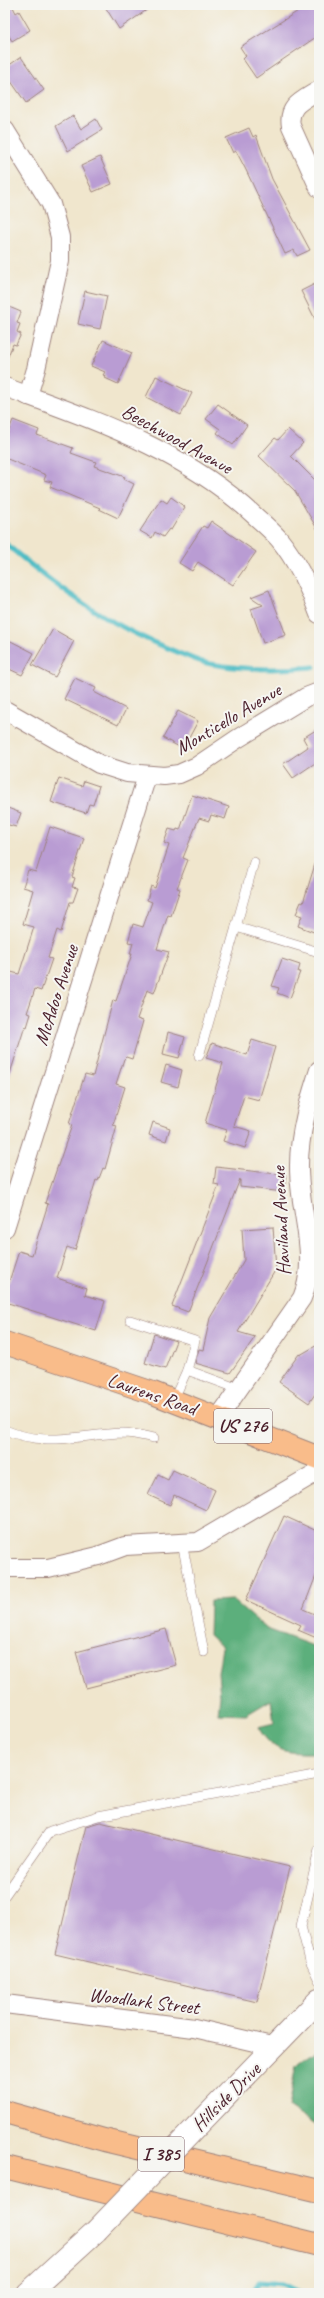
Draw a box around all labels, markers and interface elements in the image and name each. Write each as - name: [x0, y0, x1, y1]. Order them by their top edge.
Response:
- street label: Beechwood Avenue: [117, 398, 238, 480]
- street label: Monticello Avenue: [170, 677, 287, 760]
- street label: McAdoo Avenue: [28, 940, 84, 1048]
- street label: Haviland Avenue: [266, 1164, 296, 1276]
- street label: Laurens Road: [104, 1367, 203, 1422]
- road number: US 276: [214, 1409, 272, 1443]
- street label: Woodlark Street: [88, 1982, 203, 2020]
- street label: Hillside Drive: [186, 2056, 267, 2137]
- road number: I 385: [138, 2137, 184, 2171]

